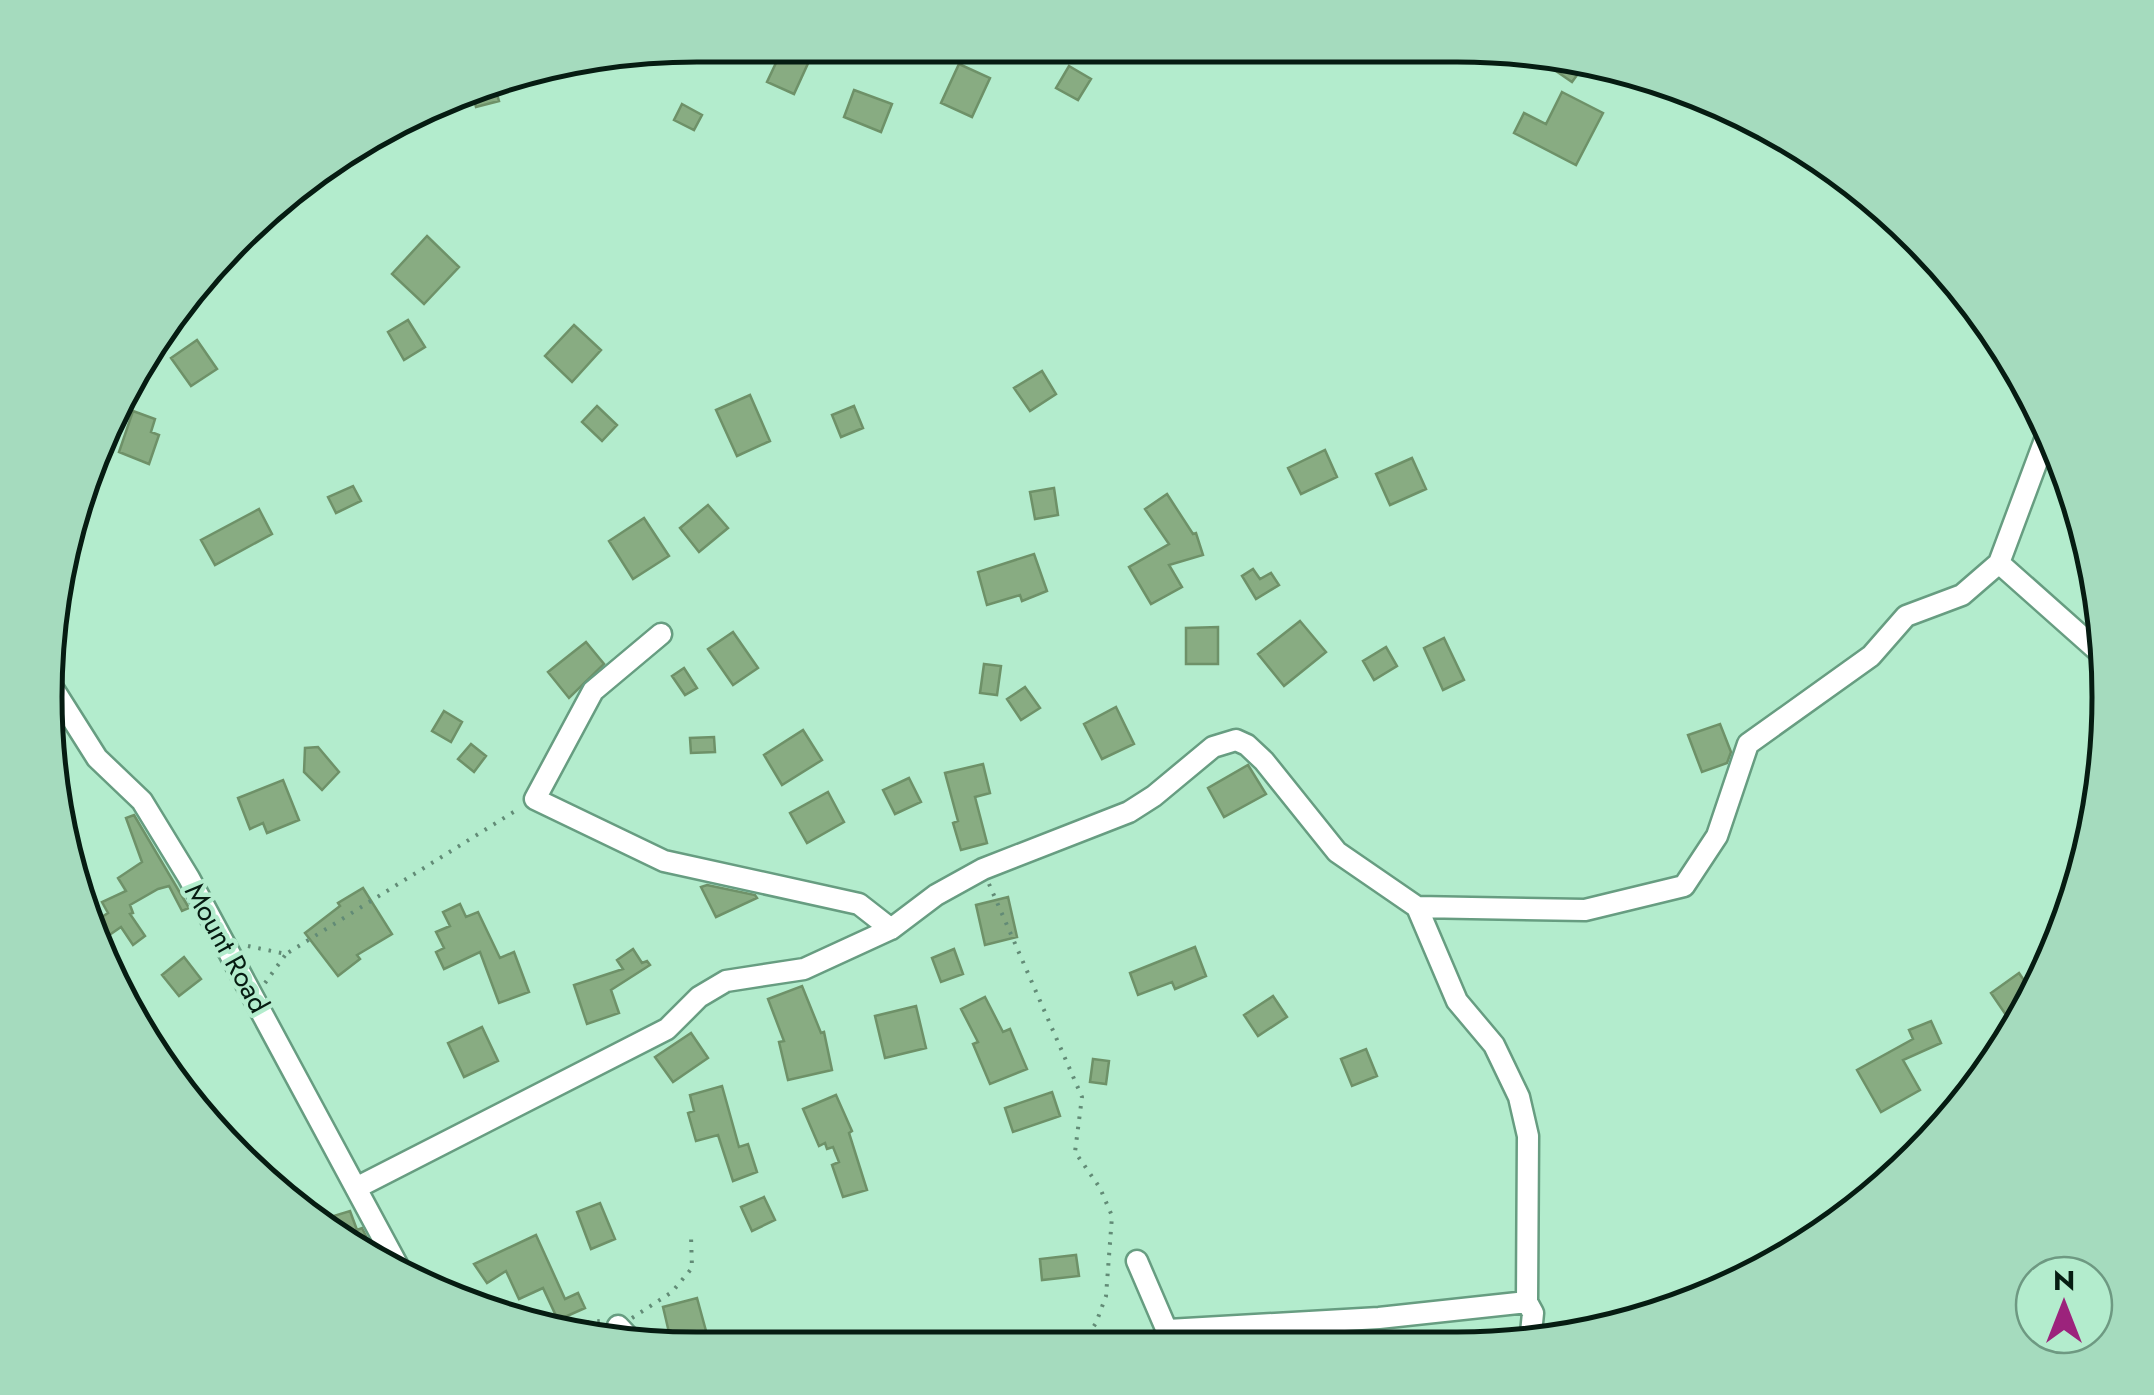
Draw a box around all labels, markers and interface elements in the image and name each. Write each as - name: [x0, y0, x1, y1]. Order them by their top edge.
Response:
- street label: Mount Road: [174, 876, 280, 1020]
- north arrow: [2014, 1255, 2114, 1355]
- text: N: [2053, 1260, 2075, 1301]

